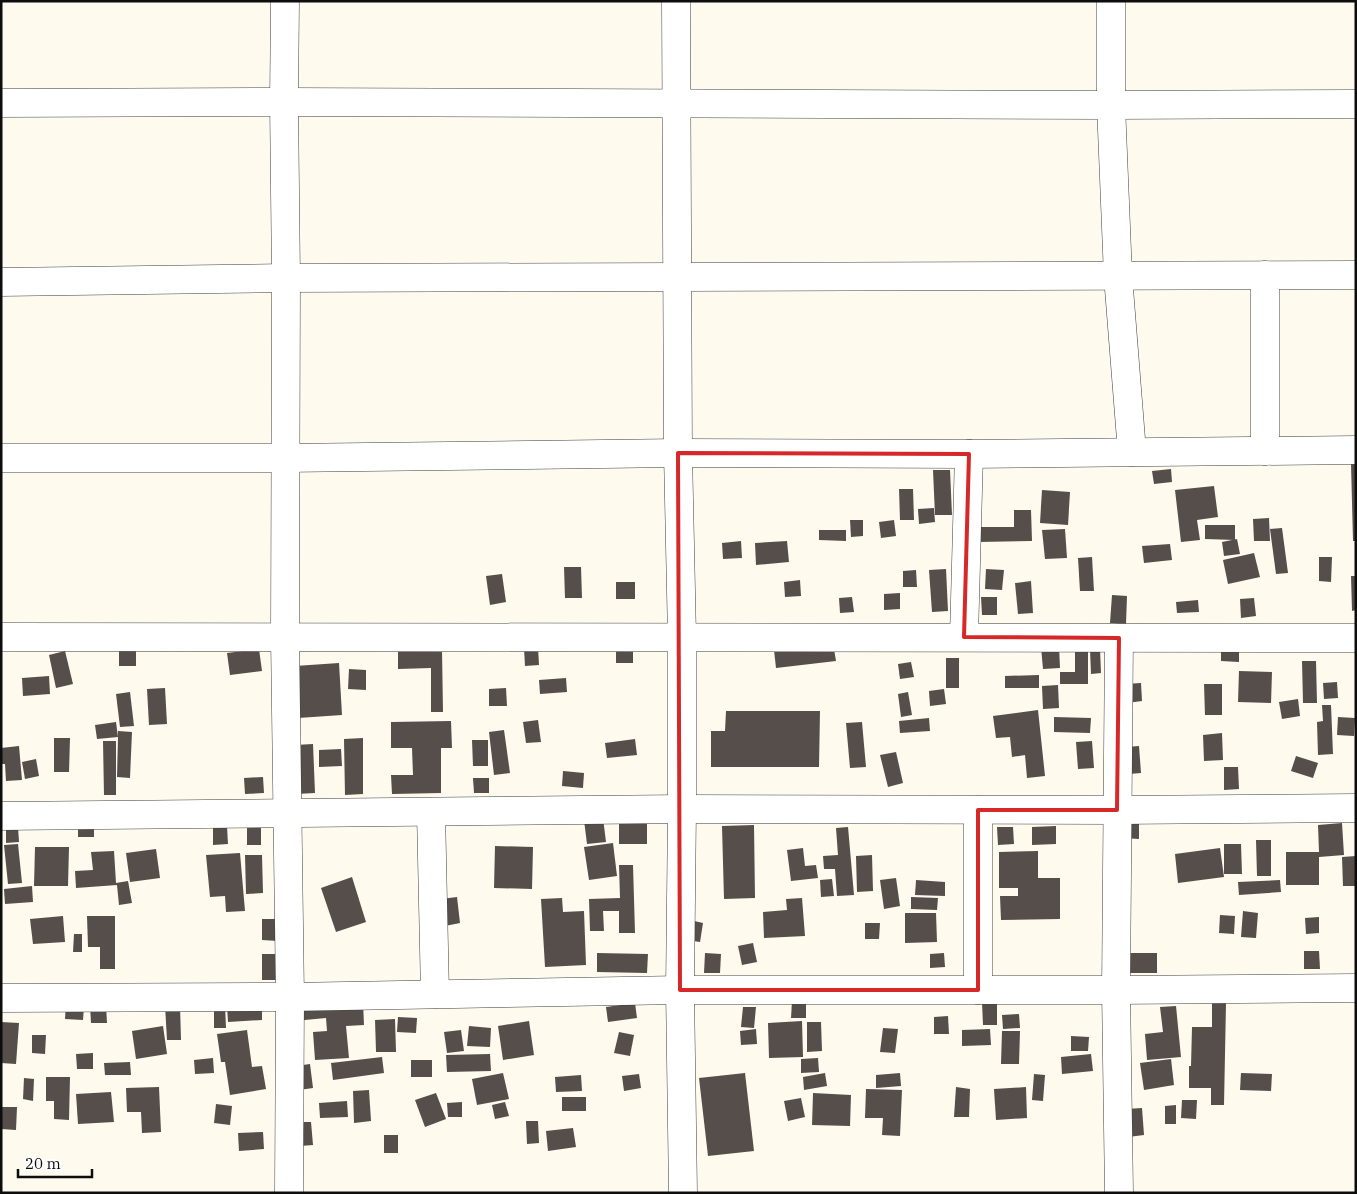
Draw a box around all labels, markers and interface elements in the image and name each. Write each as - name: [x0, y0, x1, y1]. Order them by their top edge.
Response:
- scale bar: [18, 1146, 91, 1178]
- text: 20 m: [25, 1154, 61, 1173]

